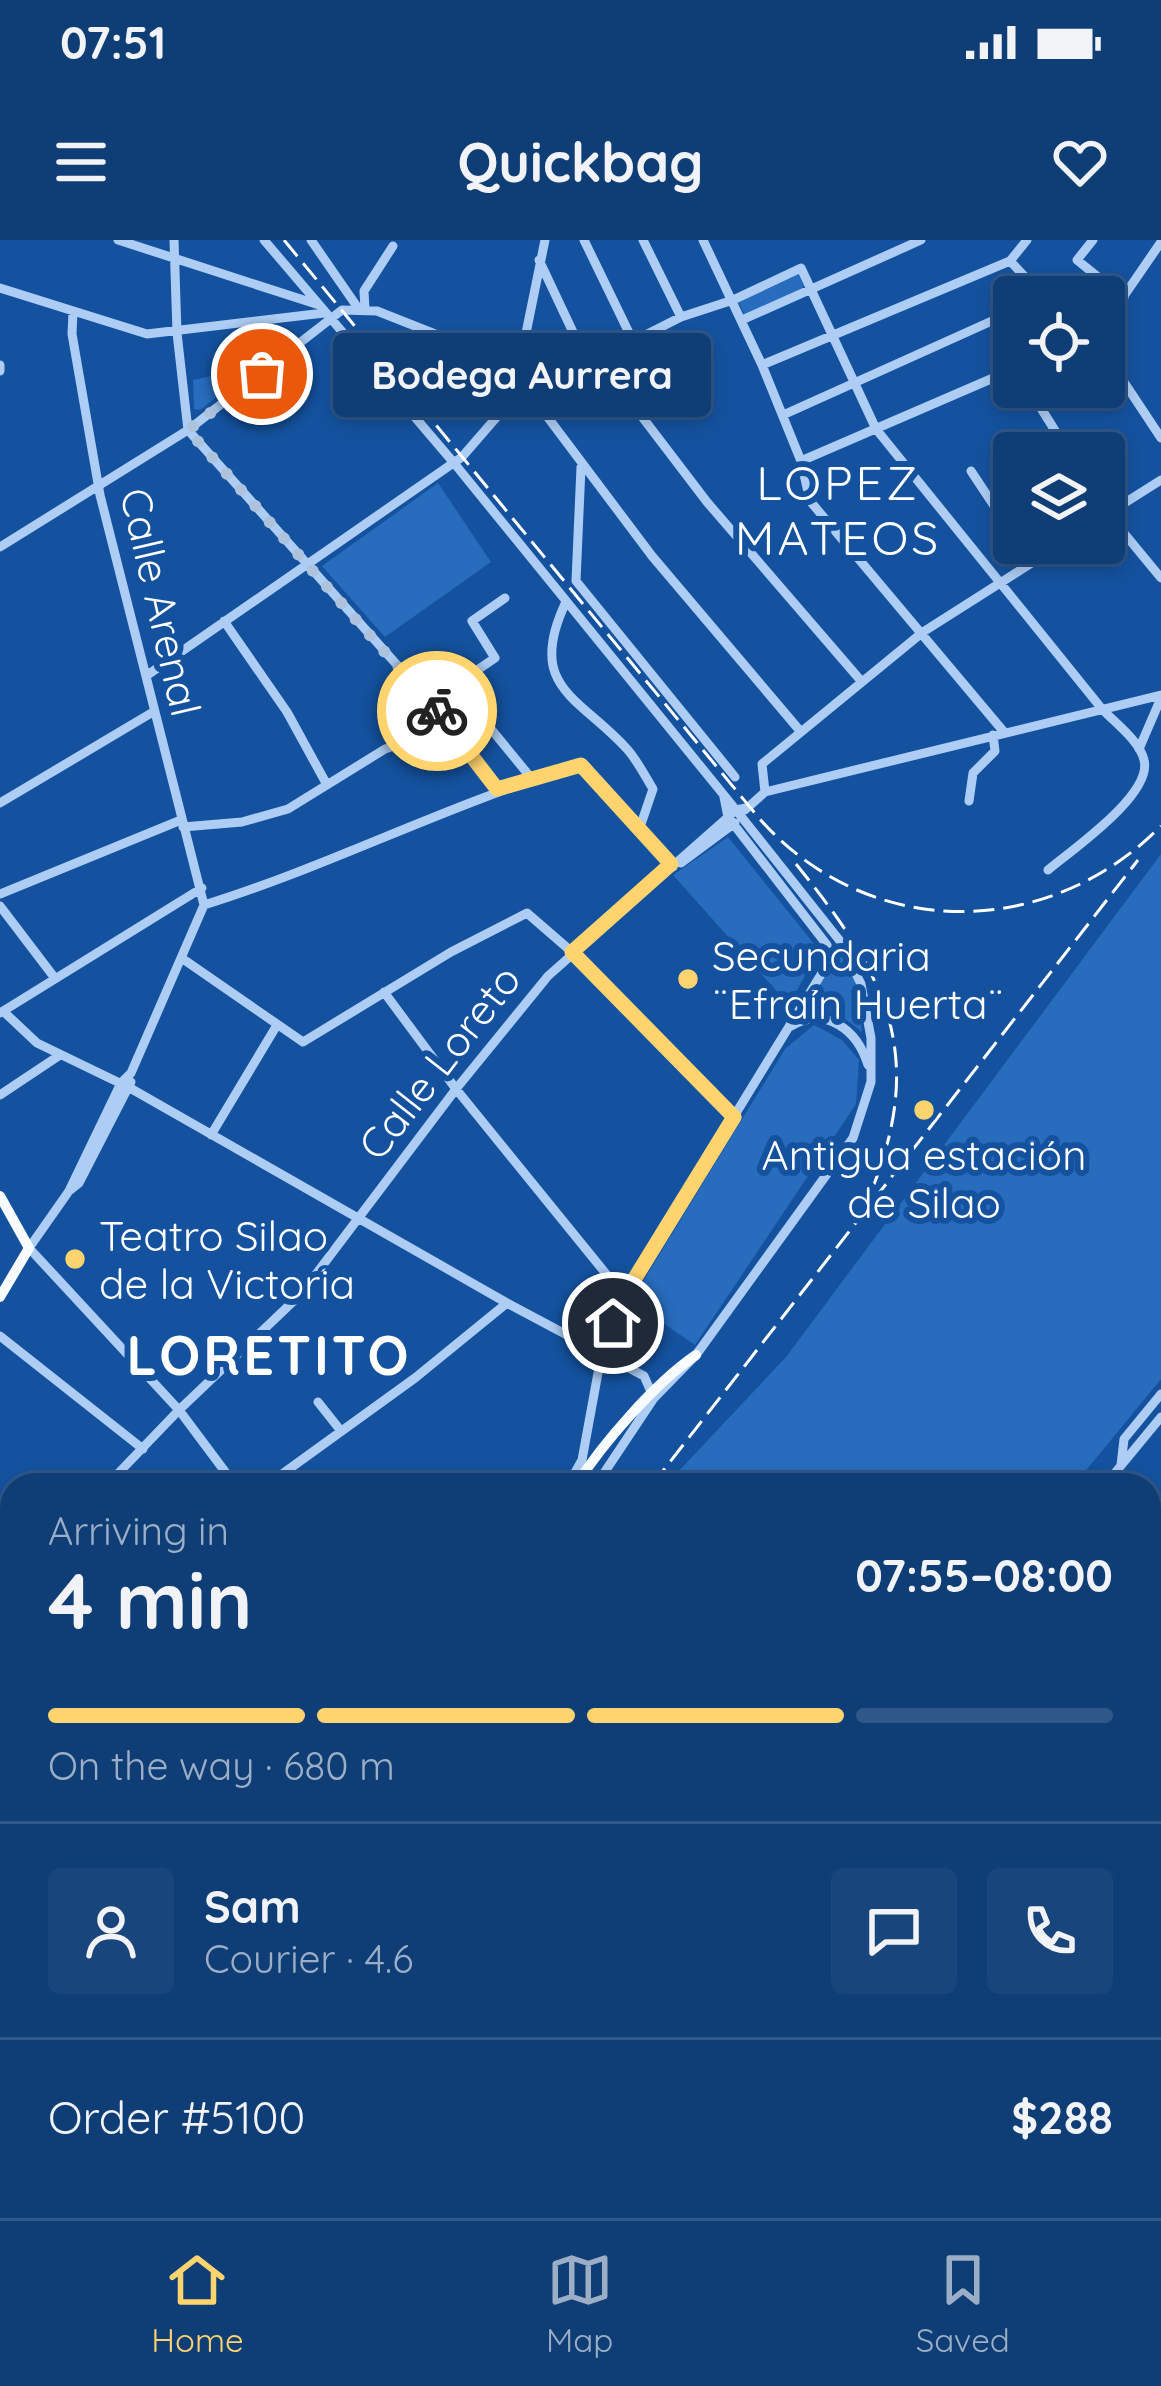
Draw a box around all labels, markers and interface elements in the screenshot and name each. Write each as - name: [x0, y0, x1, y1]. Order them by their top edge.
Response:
- text: 07:51: [60, 14, 166, 70]
- text: Quickbag: [457, 128, 704, 196]
- icon: menu: [48, 129, 114, 195]
- icon: heart: [1047, 129, 1113, 195]
- map controls: [993, 276, 1125, 564]
- button: locate: [993, 276, 1125, 408]
- pin: [211, 323, 313, 425]
- callout: Bodega Aurrera: [334, 332, 712, 416]
- icon: bag: [229, 341, 295, 407]
- text: Bodega Aurrera: [371, 350, 673, 399]
- button: layers: [993, 432, 1125, 564]
- district label: LOPEZ MATEOS: [735, 452, 941, 567]
- street label: Calle Arenal: [109, 483, 213, 721]
- courier: [377, 651, 497, 771]
- icon: bike: [404, 678, 470, 744]
- place label: Secundaria ¨Efraín Huerta¨: [712, 929, 1004, 1030]
- street label: Calle Loreto: [346, 954, 532, 1170]
- marker: Secundaria ¨Efraín Huerta¨: [675, 966, 701, 992]
- marker: Antigua estación de Silao: [911, 1097, 937, 1123]
- place label: Antigua estación de Silao: [762, 1128, 1086, 1229]
- place label: Teatro Silao de la Victoria: [99, 1209, 355, 1310]
- marker: Teatro Silao de la Victoria: [62, 1246, 88, 1272]
- pin: [562, 1272, 664, 1374]
- icon: home: [580, 1290, 646, 1356]
- district label: LORETITO: [126, 1321, 412, 1389]
- text: Arriving in: [48, 1506, 229, 1555]
- text: 07:55–08:00: [855, 1547, 1113, 1603]
- text: 4 min: [48, 1551, 253, 1649]
- text: On the way · 680 m: [48, 1741, 395, 1790]
- button: person: [48, 1868, 174, 1994]
- button: chat: [831, 1868, 957, 1994]
- button: phone: [987, 1868, 1113, 1994]
- text: Sam: [204, 1878, 301, 1934]
- text: Courier · 4.6: [204, 1934, 413, 1983]
- text: Order #5100: [48, 2089, 305, 2145]
- text: $288: [1011, 2089, 1113, 2145]
- tab: Home: [151, 2247, 244, 2360]
- tab: Map: [546, 2247, 613, 2360]
- tab: Saved: [916, 2247, 1010, 2360]

